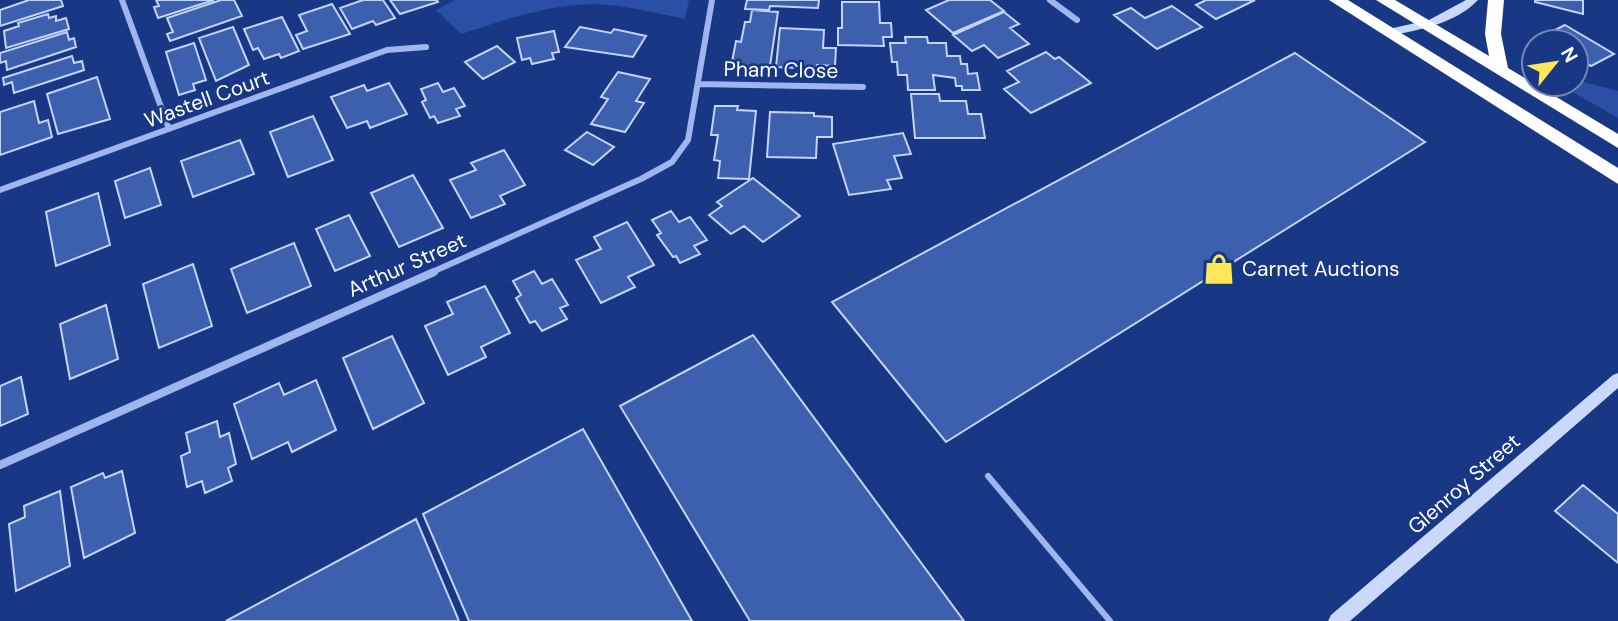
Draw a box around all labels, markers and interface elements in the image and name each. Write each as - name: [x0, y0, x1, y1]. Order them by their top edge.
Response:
- north arrow: [1520, 28, 1590, 98]
- text: N: [1555, 42, 1584, 67]
- street label: Pham Close: [723, 55, 839, 85]
- street label: Wastell Court: [141, 63, 273, 135]
- street label: Arthur Street: [343, 226, 471, 304]
- shop icon: Carnet Auctions: [1202, 252, 1236, 286]
- place label: Carnet Auctions: [1242, 255, 1399, 283]
- street label: Glenroy Street: [1402, 427, 1526, 541]

